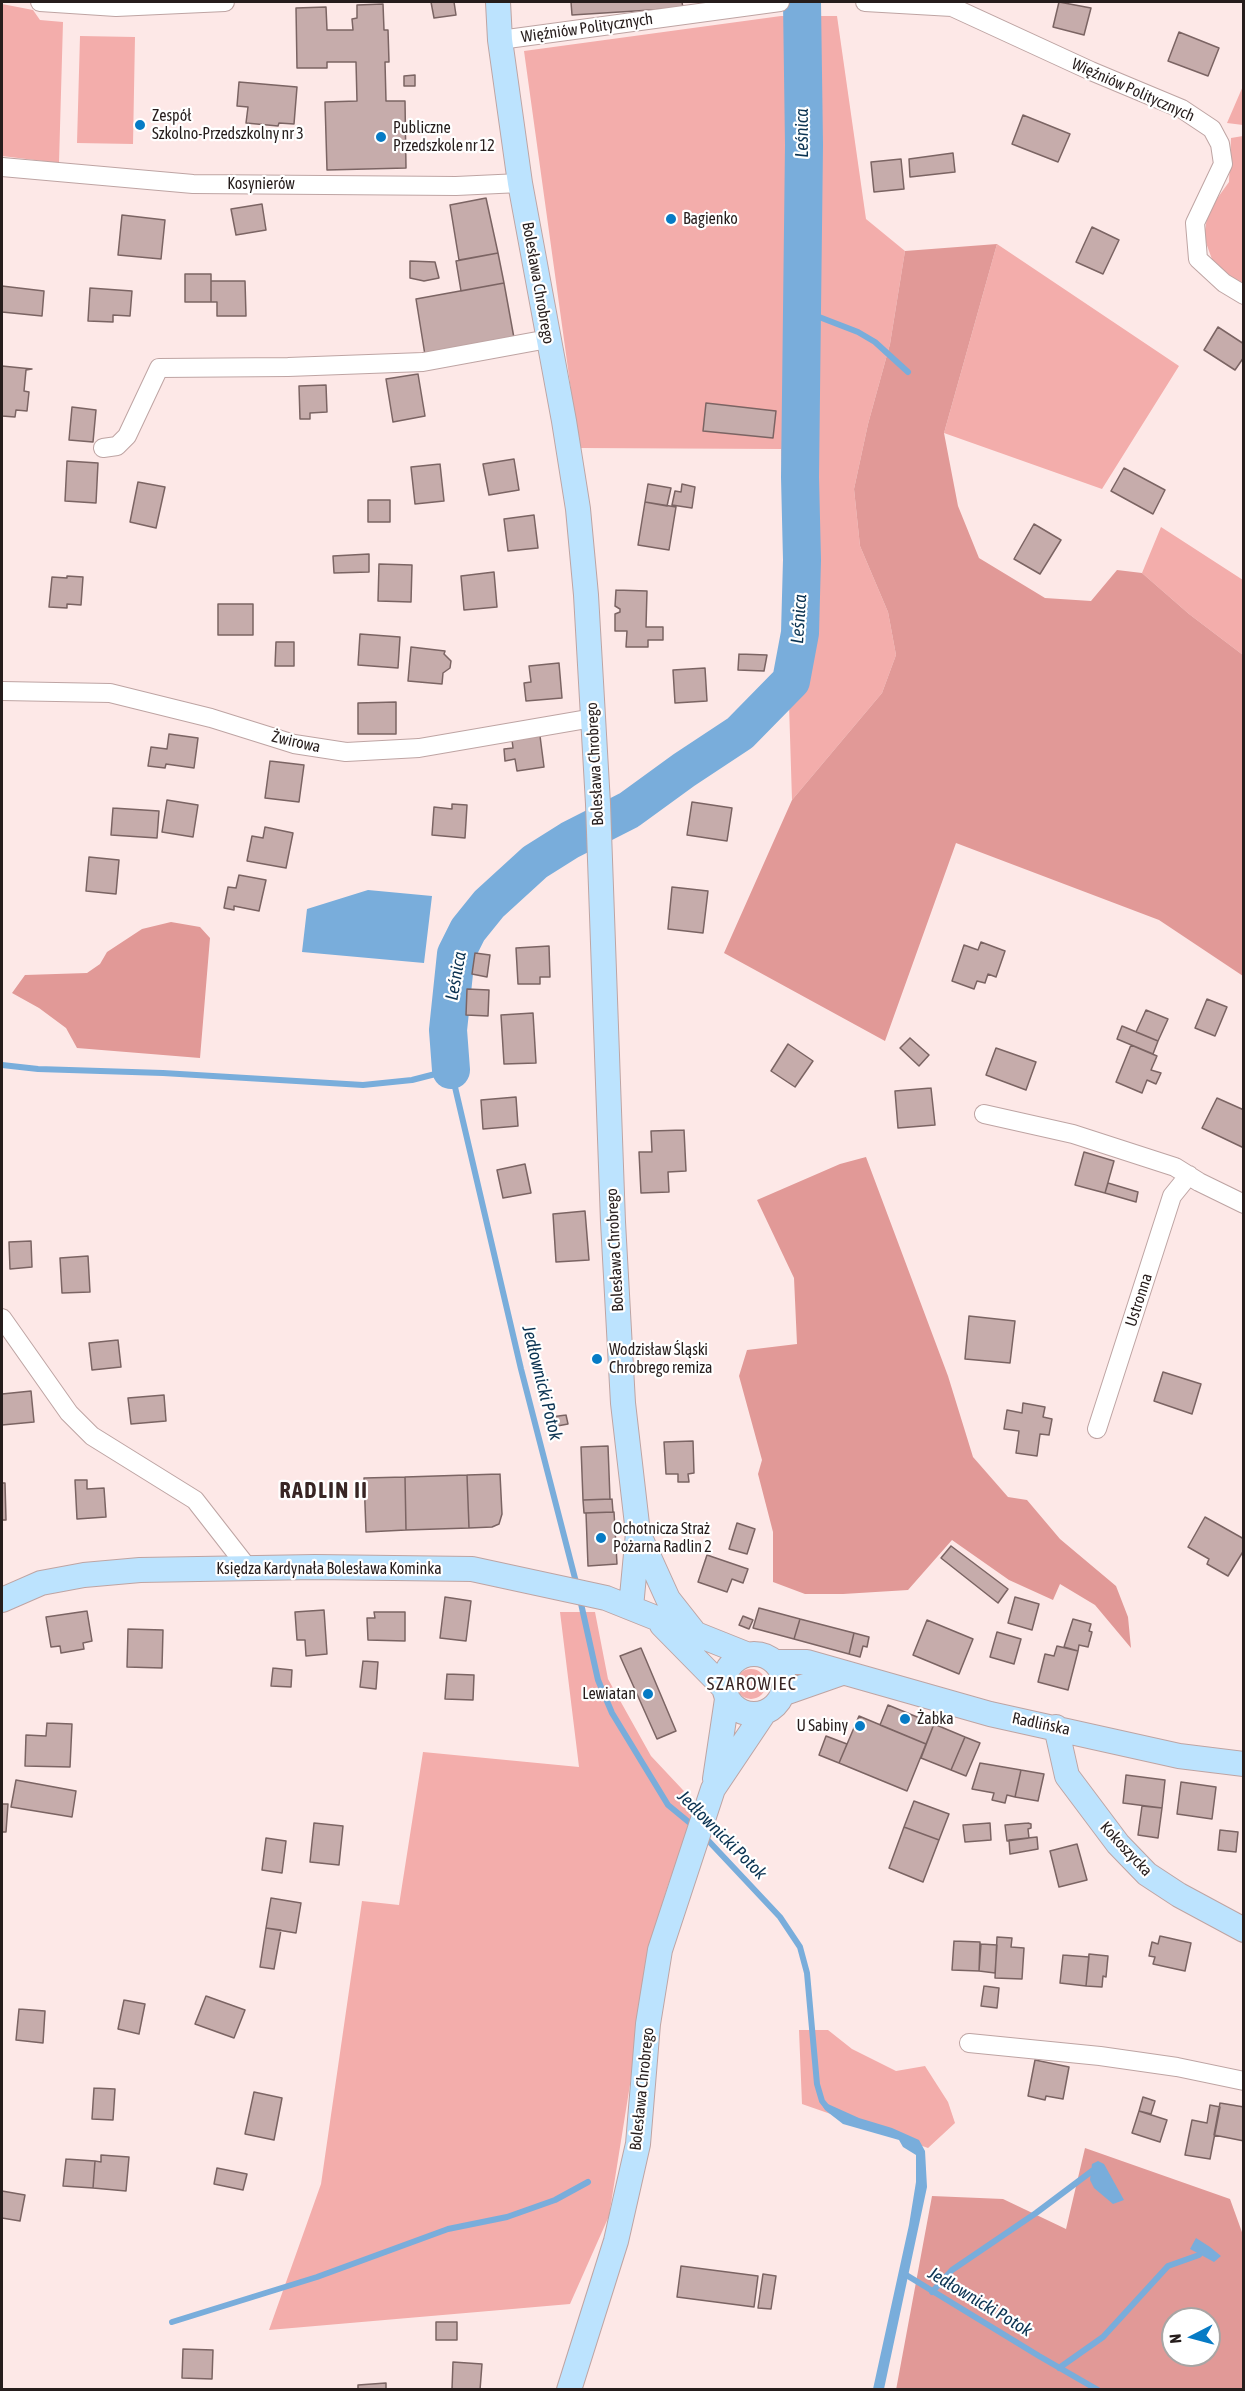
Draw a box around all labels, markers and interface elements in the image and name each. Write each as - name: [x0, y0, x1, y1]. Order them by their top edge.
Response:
- street label: Więźniów Politycznych: [520, 9, 654, 47]
- street label: Więźniów Politycznych: [1069, 54, 1197, 126]
- place label: Zespół Szkolno-Przedszkolny nr 3: [152, 106, 304, 144]
- water label: Leśnica: [791, 108, 813, 158]
- marker: Zespół Szkolno-Przedszkolny nr 3: [133, 118, 147, 132]
- place label: Publiczne Przedszkole nr 12: [393, 118, 495, 156]
- marker: Publiczne Przedszkole nr 12: [374, 130, 388, 144]
- street label: Kosynierów: [227, 174, 295, 194]
- place label: Bagienko: [683, 209, 738, 229]
- marker: Bagienko: [664, 212, 678, 226]
- street label: Bolesława Chrobrego: [518, 220, 558, 346]
- water label: Leśnica: [787, 594, 811, 644]
- street label: Bolesława Chrobrego: [582, 702, 608, 826]
- street label: Żwirowa: [270, 727, 322, 757]
- water label: Leśnica: [441, 950, 471, 1002]
- street label: Bolesława Chrobrego: [602, 1188, 628, 1312]
- street label: Ustronna: [1121, 1271, 1157, 1329]
- water label: Jedłownicki Potok: [517, 1323, 567, 1443]
- place label: Wodzisław Śląski Chrobrego remiza: [609, 1340, 712, 1378]
- marker: Wodzisław Śląski Chrobrego remiza: [590, 1352, 604, 1366]
- district label: RADLIN II: [280, 1478, 368, 1504]
- place label: Ochotnicza Straż Pożarna Radlin 2: [613, 1519, 712, 1557]
- marker: Ochotnicza Straż Pożarna Radlin 2: [594, 1531, 608, 1545]
- street label: Księdza Kardynała Bolesława Kominka: [216, 1559, 442, 1579]
- district label: SZAROWIEC: [707, 1673, 797, 1695]
- place label: Lewiatan: [582, 1684, 636, 1704]
- marker: Lewiatan: [641, 1687, 655, 1701]
- street label: Radlińska: [1010, 1708, 1072, 1740]
- place label: Żabka: [917, 1709, 954, 1729]
- marker: Żabka: [898, 1712, 912, 1726]
- place label: U Sabiny: [797, 1716, 848, 1736]
- marker: U Sabiny: [853, 1719, 867, 1733]
- water label: Jedłownicki Potok: [673, 1786, 771, 1884]
- street label: Kokoszycka: [1096, 1818, 1156, 1880]
- street label: Bolesława Chrobrego: [626, 2027, 658, 2151]
- water label: Jedłownicki Potok: [924, 2262, 1036, 2342]
- north arrow: [1161, 2307, 1221, 2367]
- text: N: [1166, 2333, 1185, 2344]

